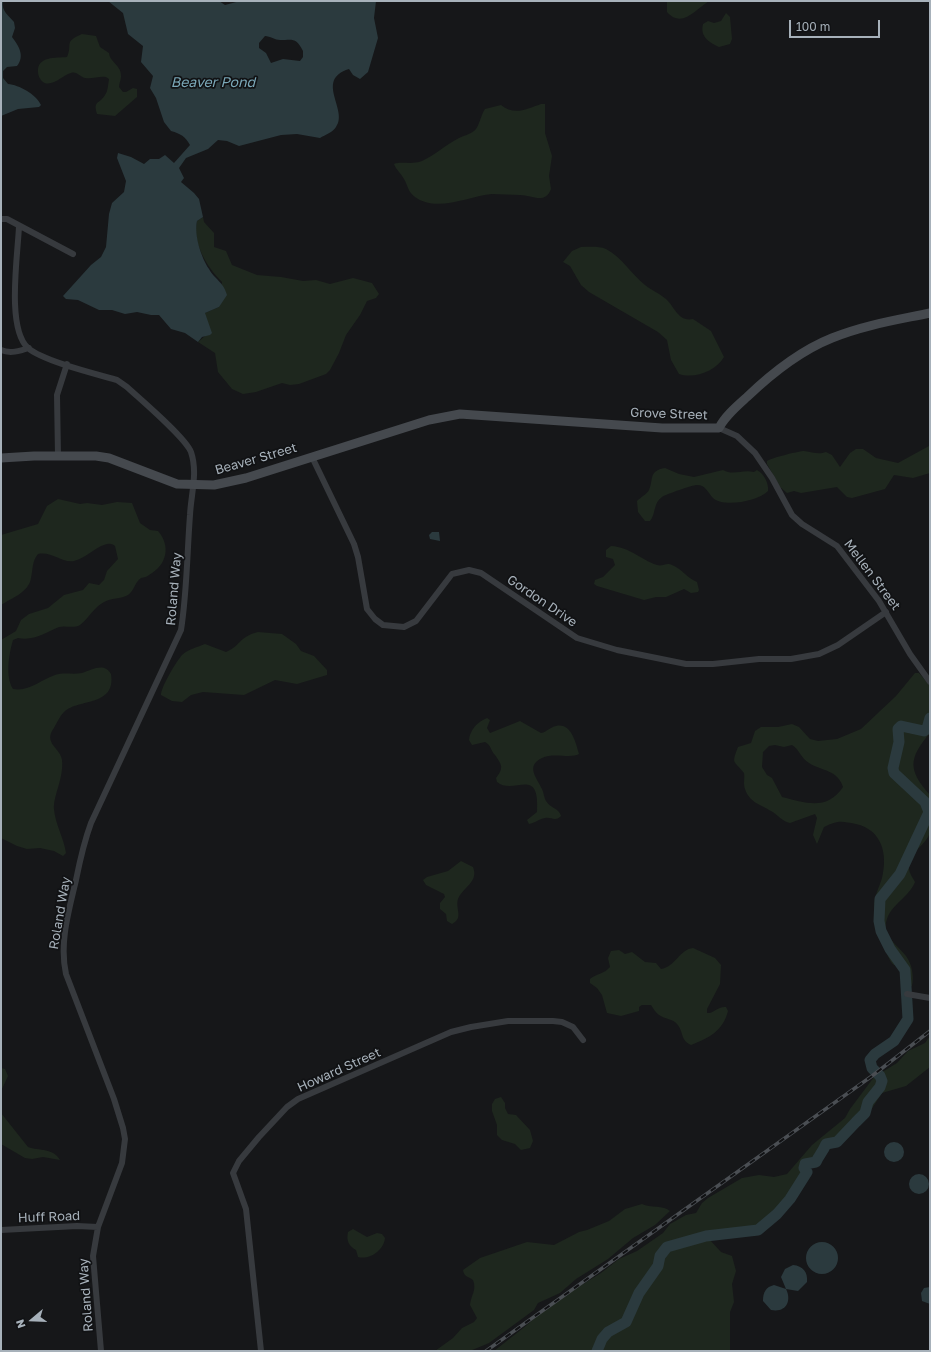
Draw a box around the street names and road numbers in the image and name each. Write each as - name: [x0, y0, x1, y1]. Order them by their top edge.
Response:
- street label: Grove Street: [630, 405, 708, 423]
- street label: Beaver Street: [213, 440, 299, 478]
- street label: Mellen Street: [840, 537, 904, 613]
- street label: Roland Way: [163, 552, 185, 626]
- street label: Gordon Drive: [504, 572, 580, 630]
- street label: Roland Way: [46, 875, 74, 951]
- street label: Howard Street: [295, 1045, 383, 1095]
- street label: Huff Road: [18, 1208, 80, 1226]
- street label: Roland Way: [76, 1258, 96, 1332]

